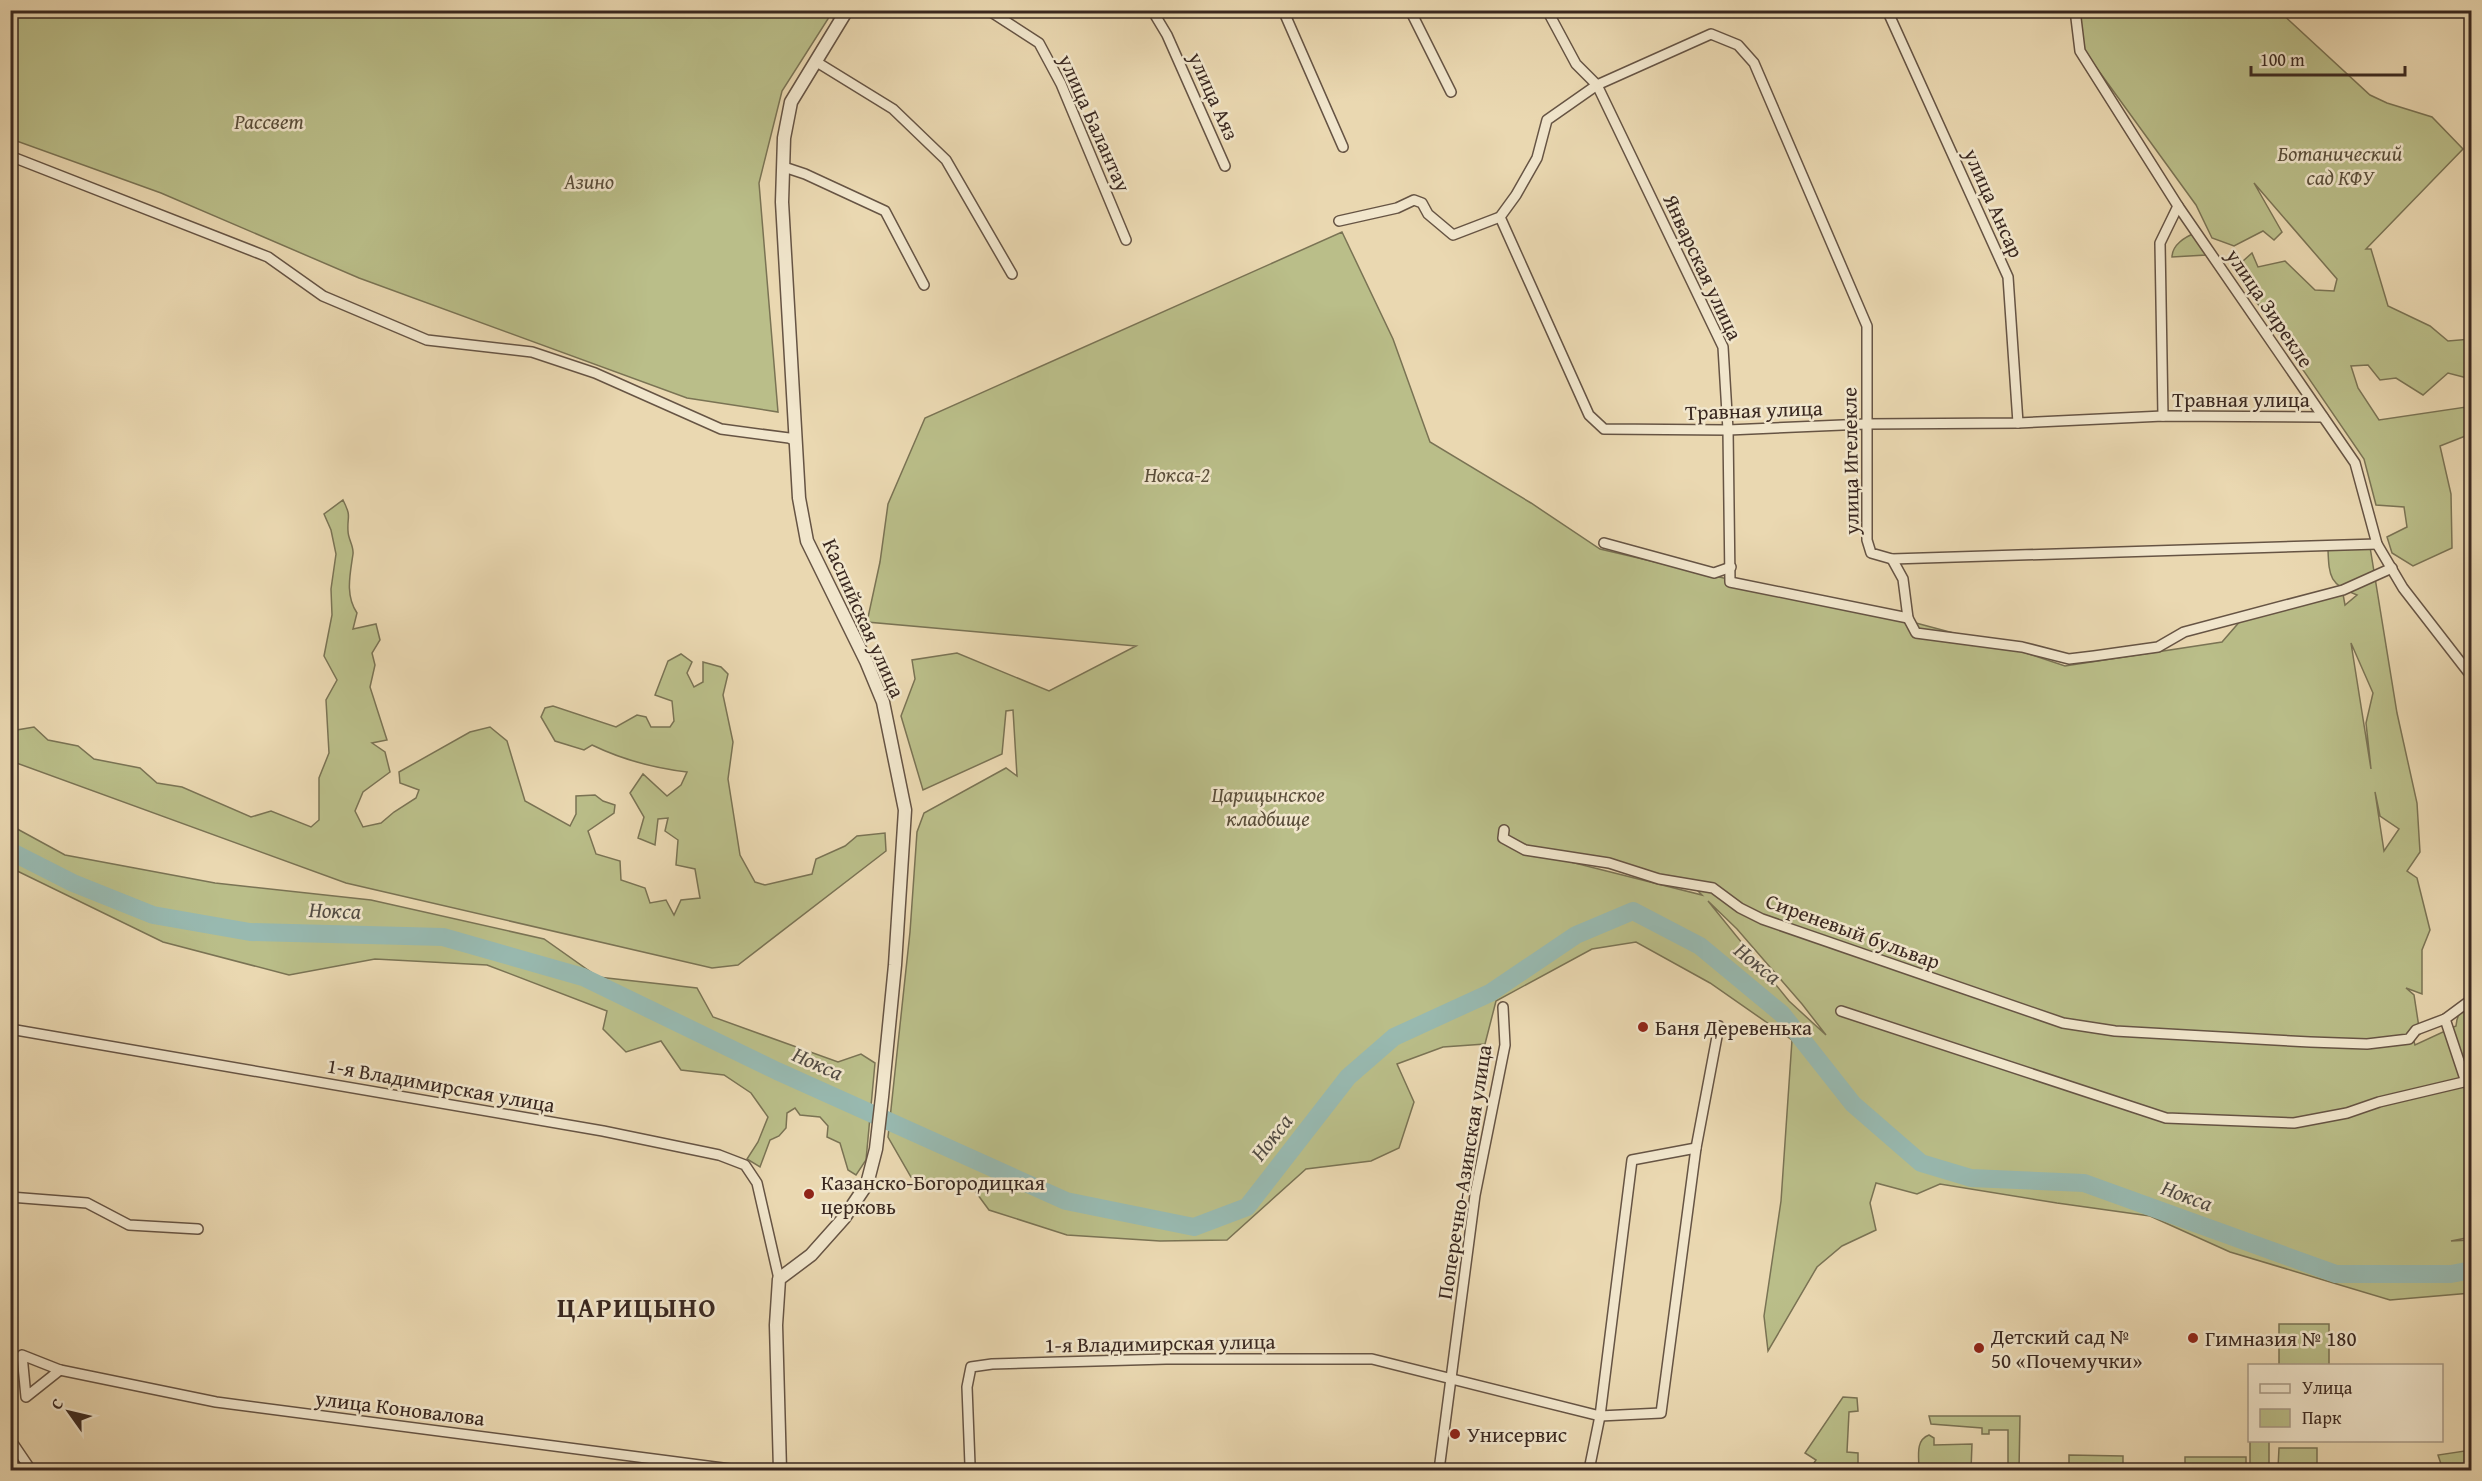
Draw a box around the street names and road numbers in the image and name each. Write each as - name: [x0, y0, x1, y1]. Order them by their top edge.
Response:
- street label: улица Аяз: [1180, 46, 1247, 145]
- street label: улица Балантау: [1050, 48, 1139, 197]
- street label: улица Ансар: [1956, 142, 2032, 263]
- street label: Январская улица: [1655, 188, 1751, 345]
- street label: улица Зирекле: [2218, 241, 2322, 374]
- street label: Травная улица: [2172, 384, 2310, 415]
- street label: улица Игелекле: [1833, 387, 1867, 536]
- street label: Травная улица: [1685, 392, 1823, 428]
- street label: Каспийская улица: [815, 533, 913, 703]
- street label: Сиреневый бульвар: [1761, 885, 1945, 977]
- street label: Поперечно-Азинская улица: [1429, 1043, 1499, 1301]
- street label: 1-я Владимирская улица: [325, 1050, 557, 1120]
- street label: 1-я Владимирская улица: [1044, 1325, 1276, 1361]
- street label: улица Коновалова: [312, 1382, 487, 1434]

